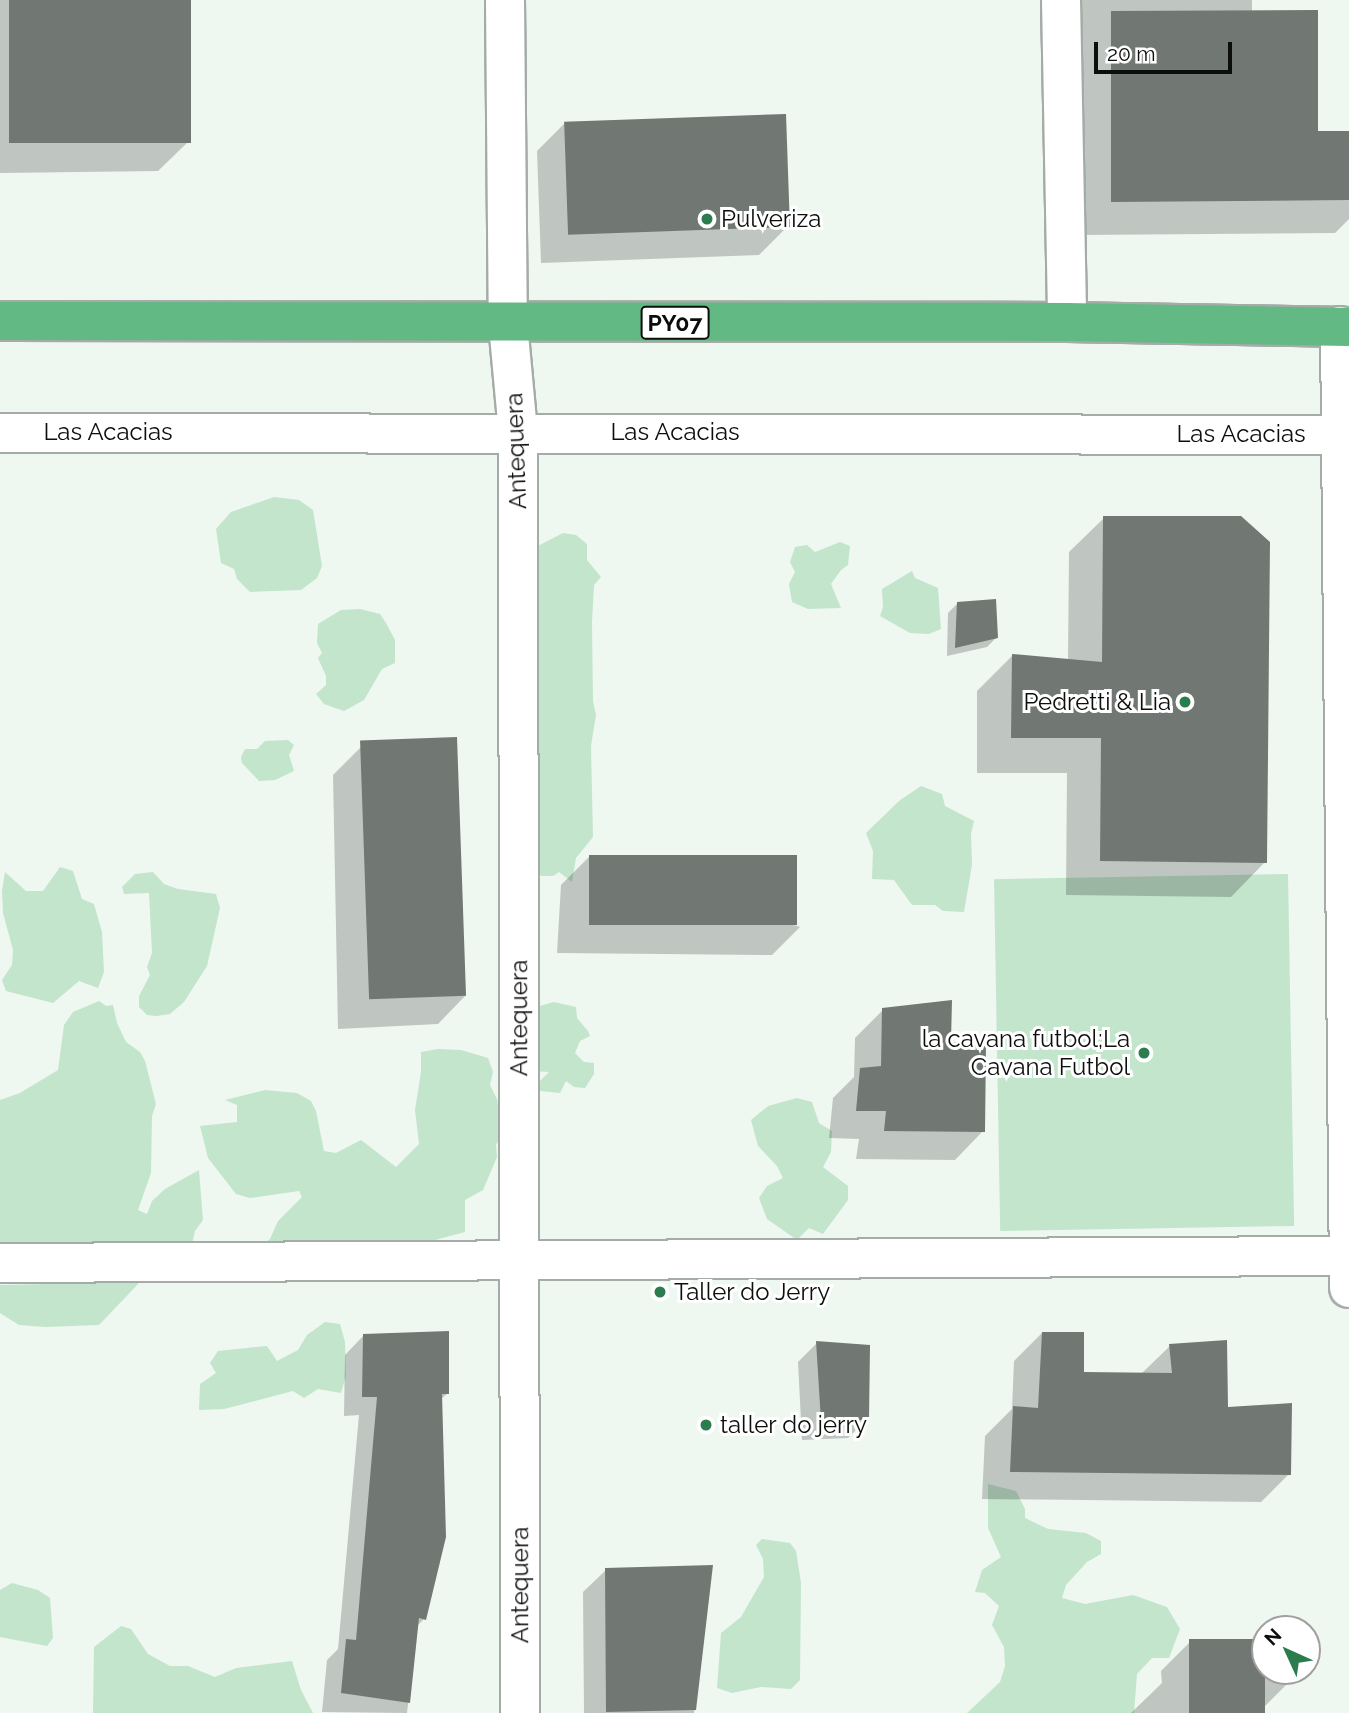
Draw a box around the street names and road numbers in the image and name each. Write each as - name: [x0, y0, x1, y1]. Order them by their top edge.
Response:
- road number: PY07: [640, 304, 710, 342]
- street label: Antequera: [500, 392, 532, 510]
- street label: Las Acacias: [43, 418, 173, 446]
- street label: Las Acacias: [610, 418, 740, 446]
- street label: Las Acacias: [1176, 420, 1306, 448]
- street label: Antequera: [505, 960, 533, 1076]
- street label: Antequera: [506, 1527, 534, 1643]

